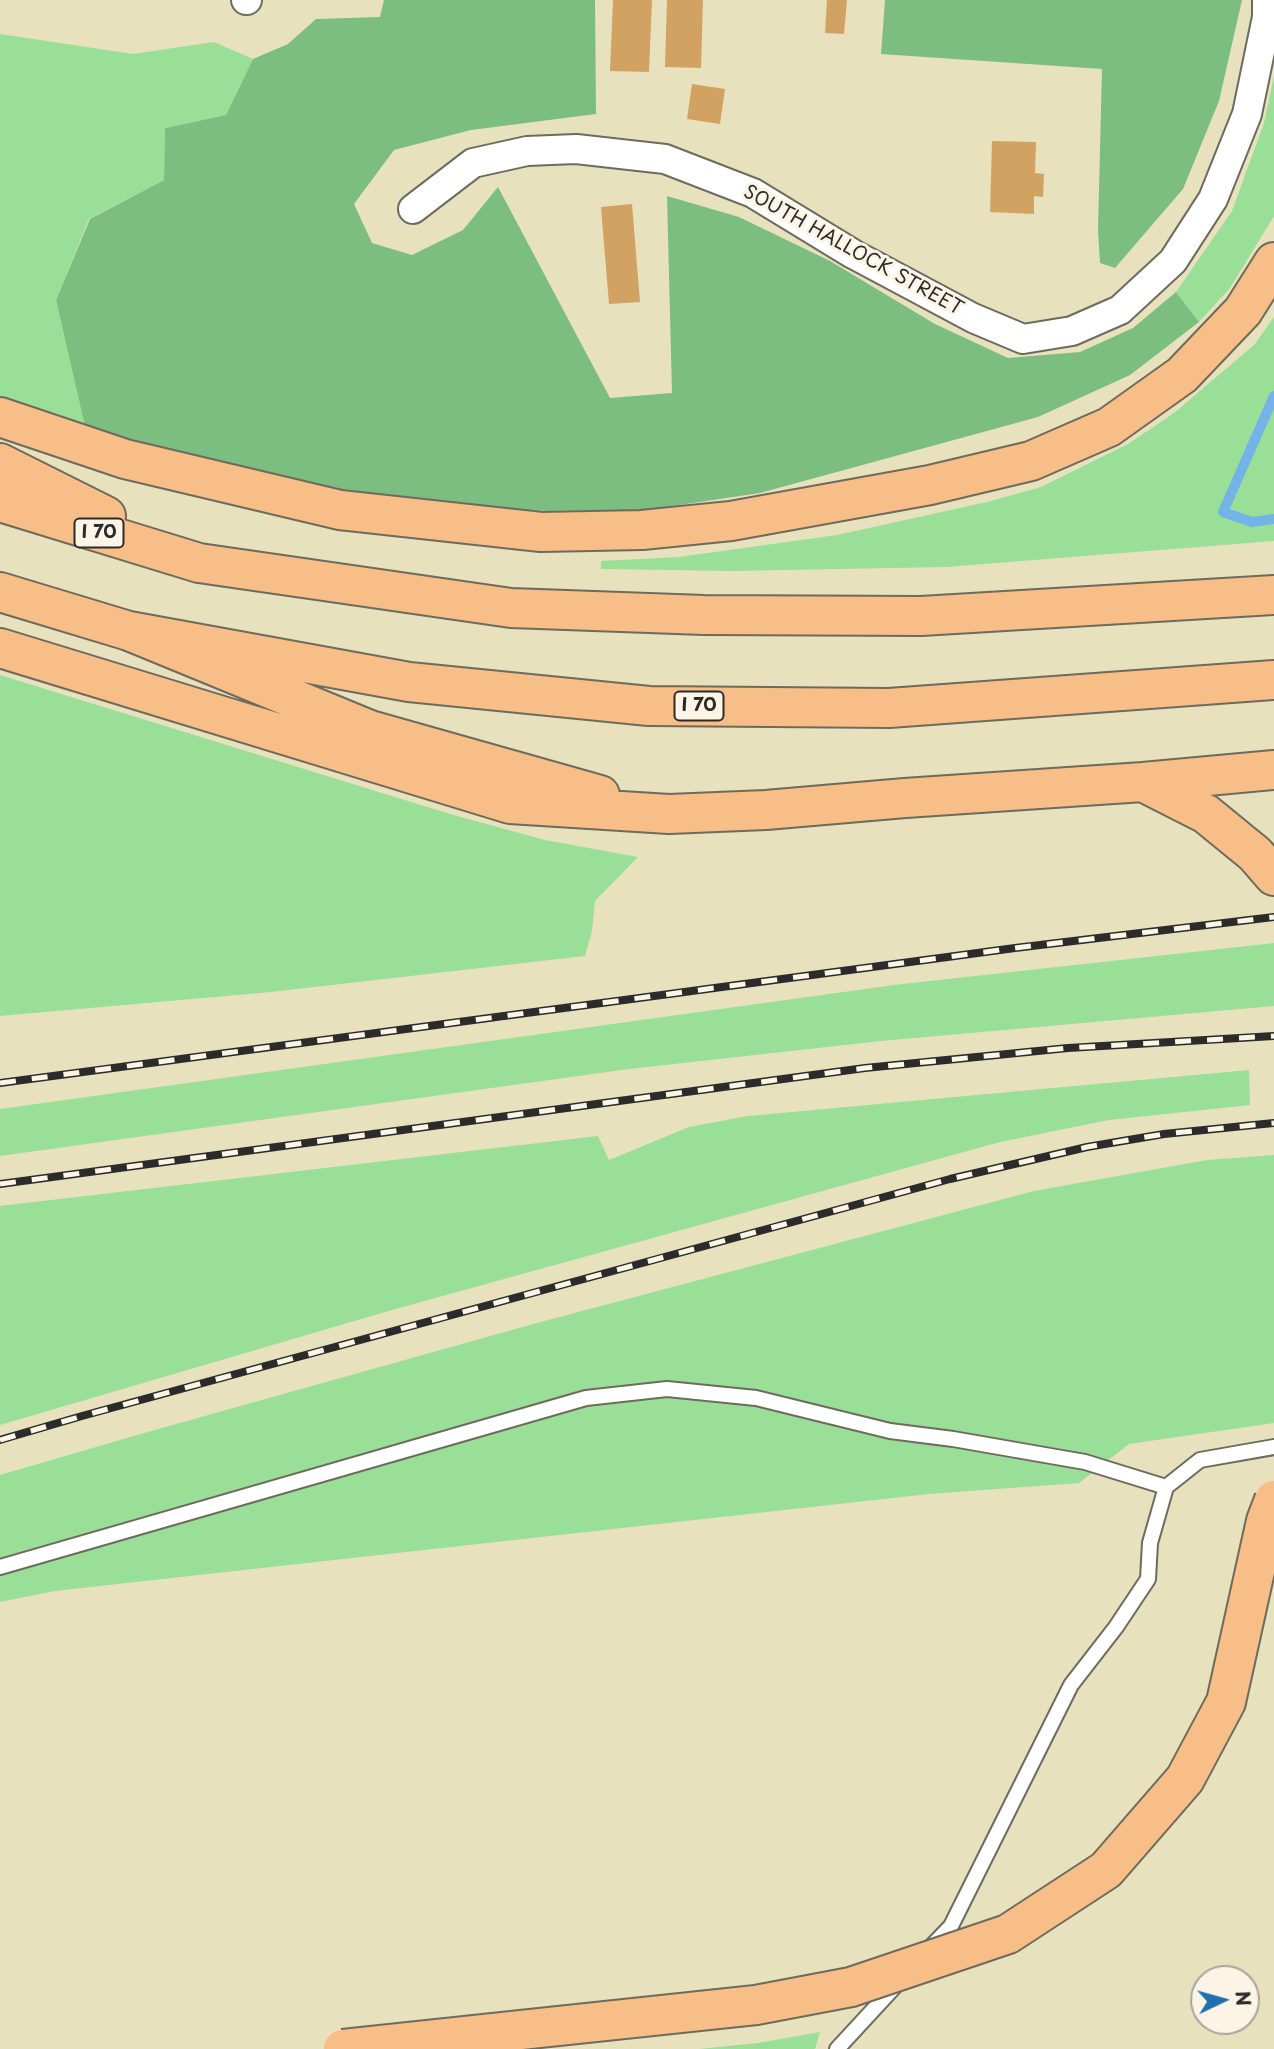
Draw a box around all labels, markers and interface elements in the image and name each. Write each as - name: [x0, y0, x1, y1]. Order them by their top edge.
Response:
- street label: SOUTH HALLOCK STREET: [739, 181, 967, 321]
- road number: I 70: [74, 518, 124, 548]
- road number: I 70: [674, 692, 724, 720]
- north arrow: [1190, 1965, 1260, 2035]
- text: N: [1229, 1990, 1259, 2007]

